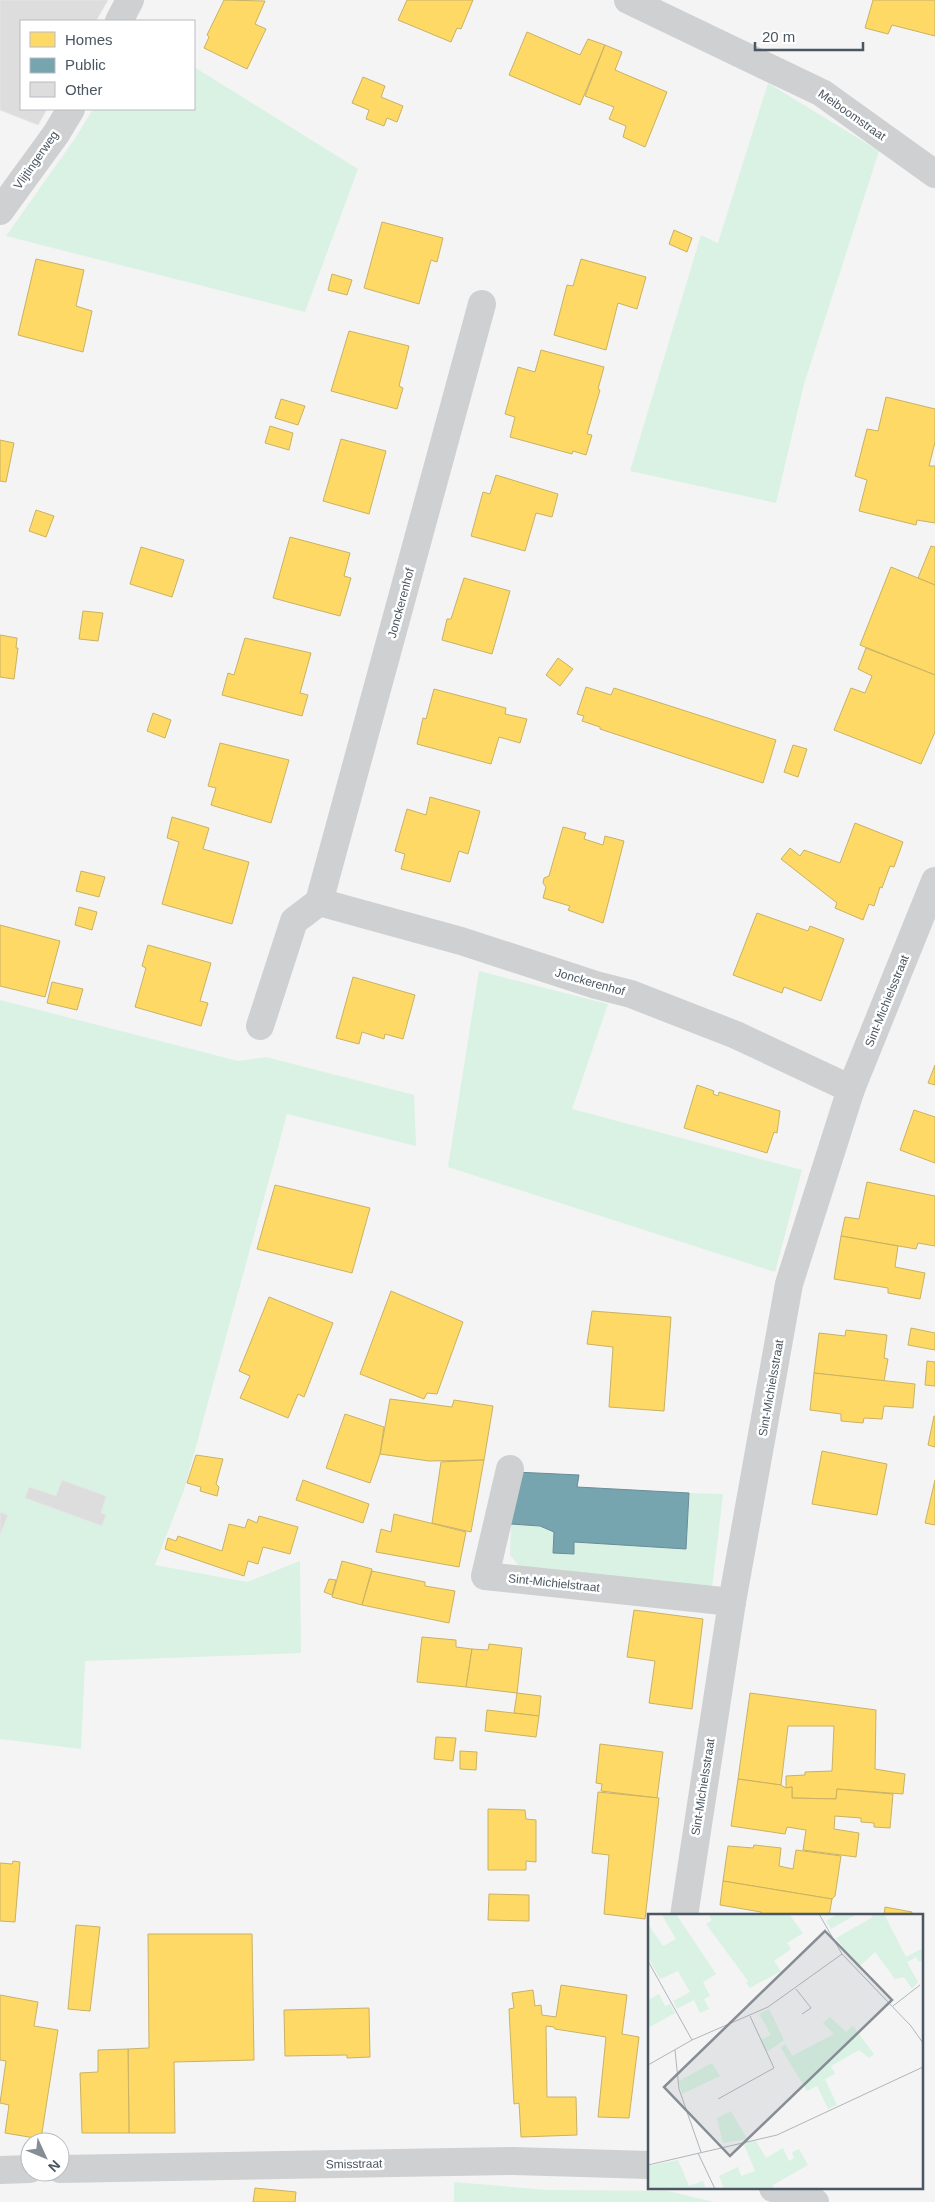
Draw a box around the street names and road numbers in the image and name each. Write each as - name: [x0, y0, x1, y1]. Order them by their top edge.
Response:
- street label: Meiboomstraat: [815, 87, 889, 144]
- street label: Vlijtingerweg: [11, 128, 61, 192]
- street label: Jonckerenhof: [385, 566, 417, 640]
- street label: Sint-Michielsstraat: [862, 952, 912, 1049]
- street label: Jonckerenhof: [553, 965, 627, 999]
- street label: Sint-Michielsstraat: [756, 1338, 787, 1437]
- street label: Sint-Michielstraat: [508, 1571, 601, 1595]
- street label: Sint-Michielsstraat: [688, 1737, 718, 1837]
- street label: Smisstraat: [326, 2156, 383, 2171]

